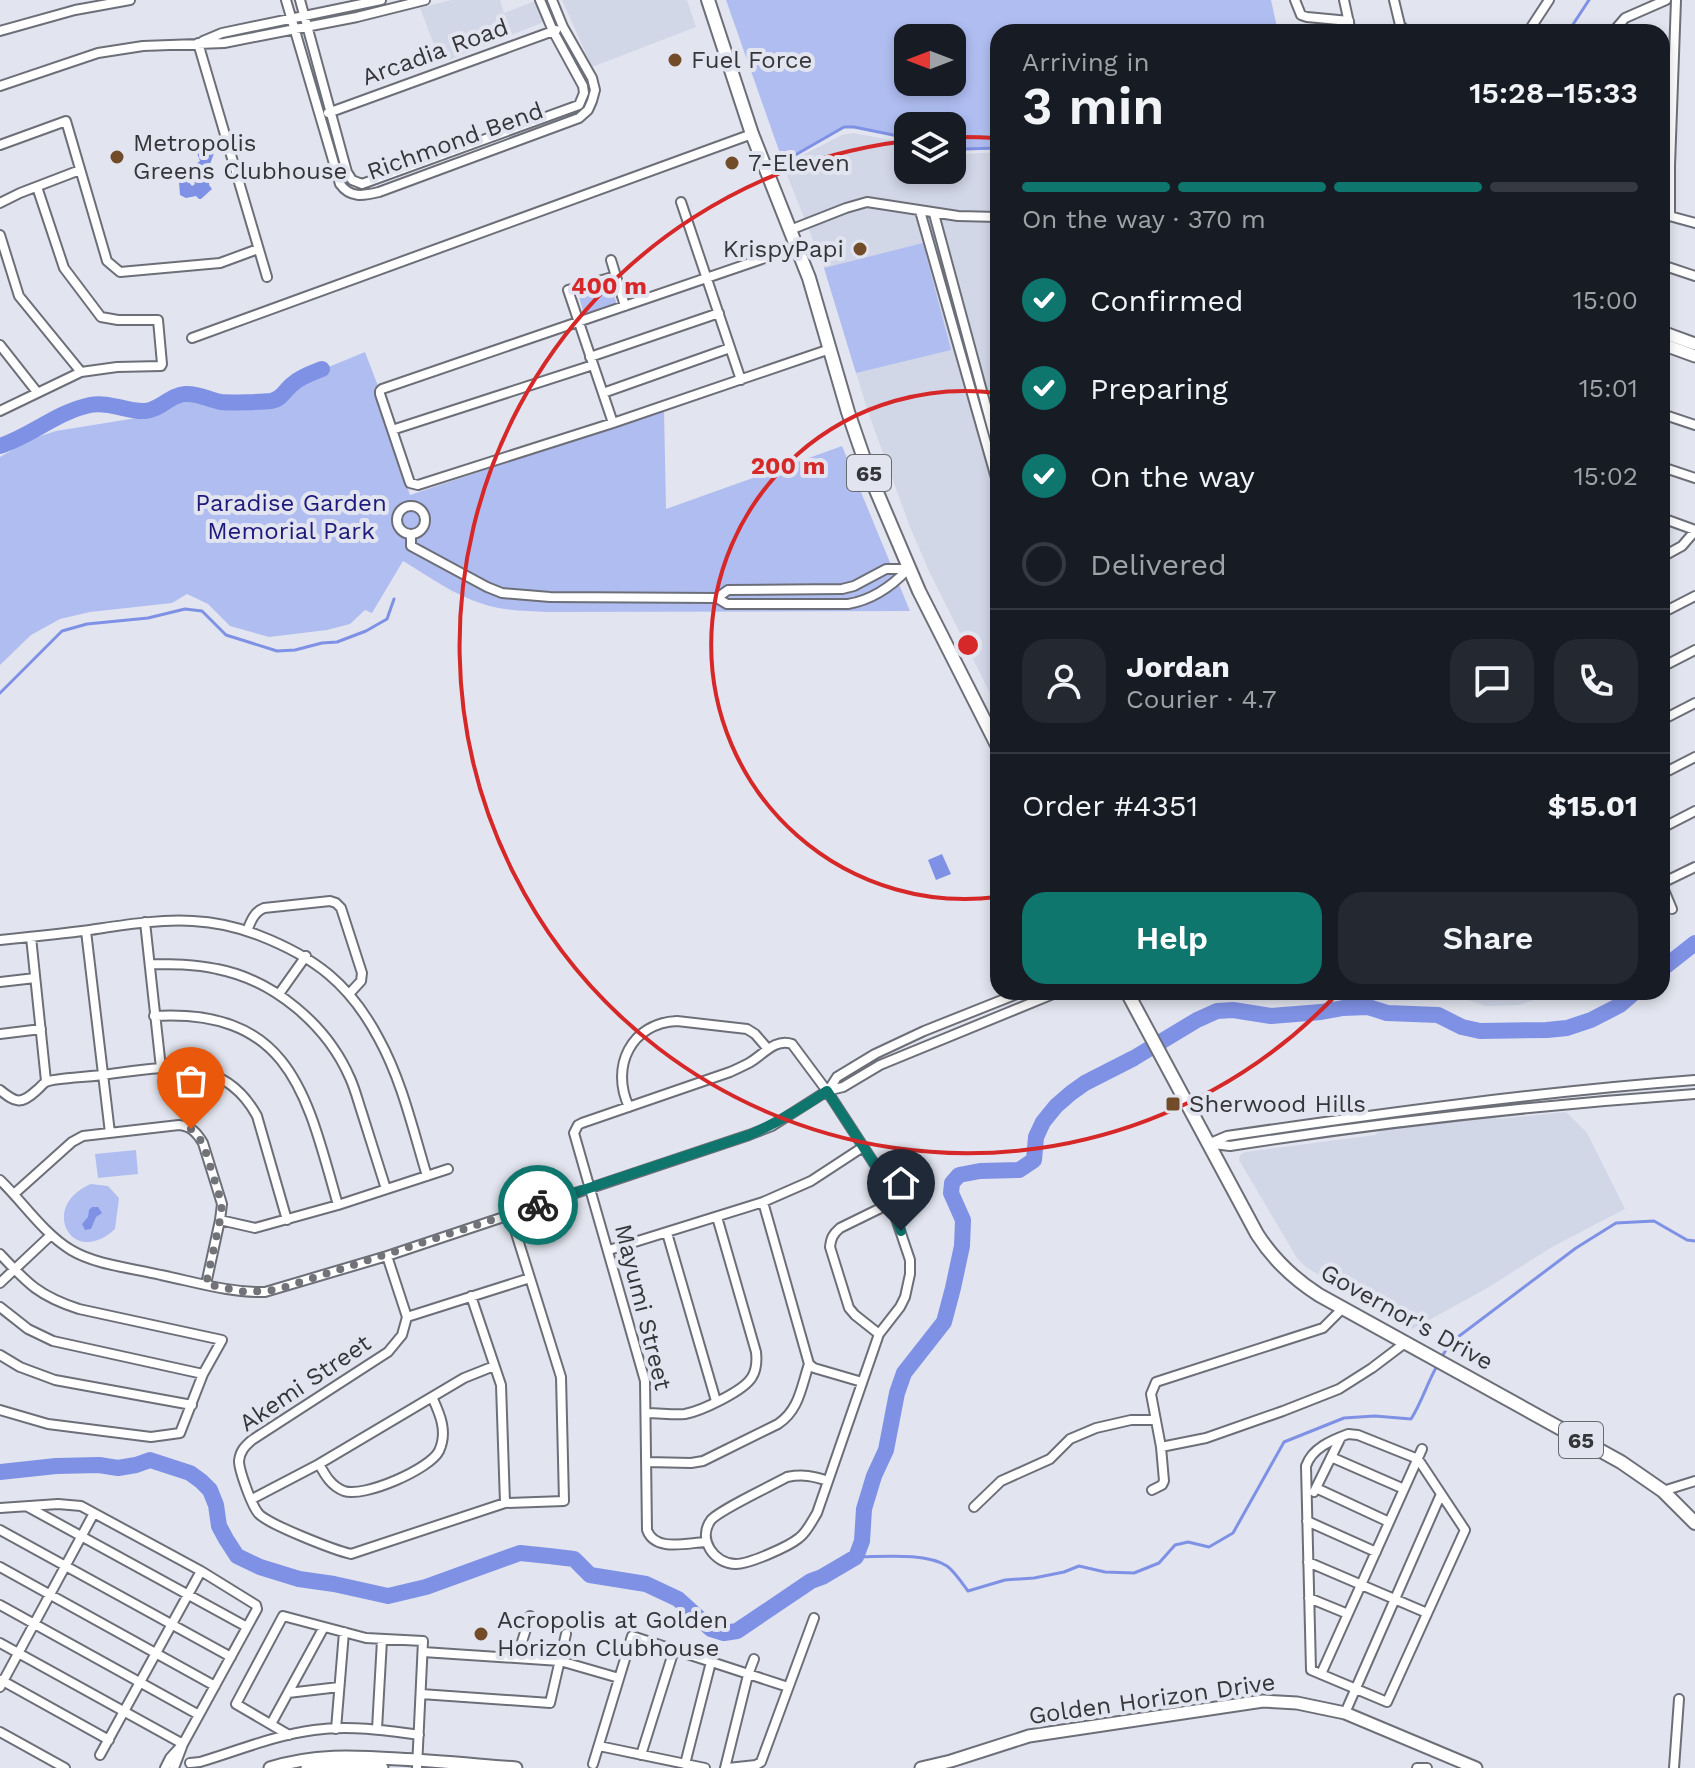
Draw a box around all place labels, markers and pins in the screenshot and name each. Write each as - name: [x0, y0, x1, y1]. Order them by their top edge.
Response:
- place label: Fuel Force: [691, 46, 812, 74]
- marker: Fuel Force: [666, 51, 684, 69]
- place label: Metropolis Greens Clubhouse: [133, 129, 347, 185]
- marker: Metropolis Greens Clubhouse: [108, 148, 126, 166]
- place label: 7-Eleven: [748, 149, 850, 177]
- marker: 7-Eleven: [723, 154, 741, 172]
- place label: KrispyPapi: [723, 235, 844, 263]
- marker: KrispyPapi: [851, 240, 869, 258]
- centre of rings: [954, 631, 982, 659]
- pin: [157, 1047, 225, 1129]
- place label: Sherwood Hills: [1189, 1090, 1366, 1118]
- marker: Sherwood Hills: [1164, 1095, 1182, 1113]
- pin: [867, 1149, 935, 1231]
- place label: Acropolis at Golden Horizon Clubhouse: [497, 1606, 728, 1662]
- marker: Acropolis at Golden Horizon Clubhouse: [472, 1625, 490, 1643]

